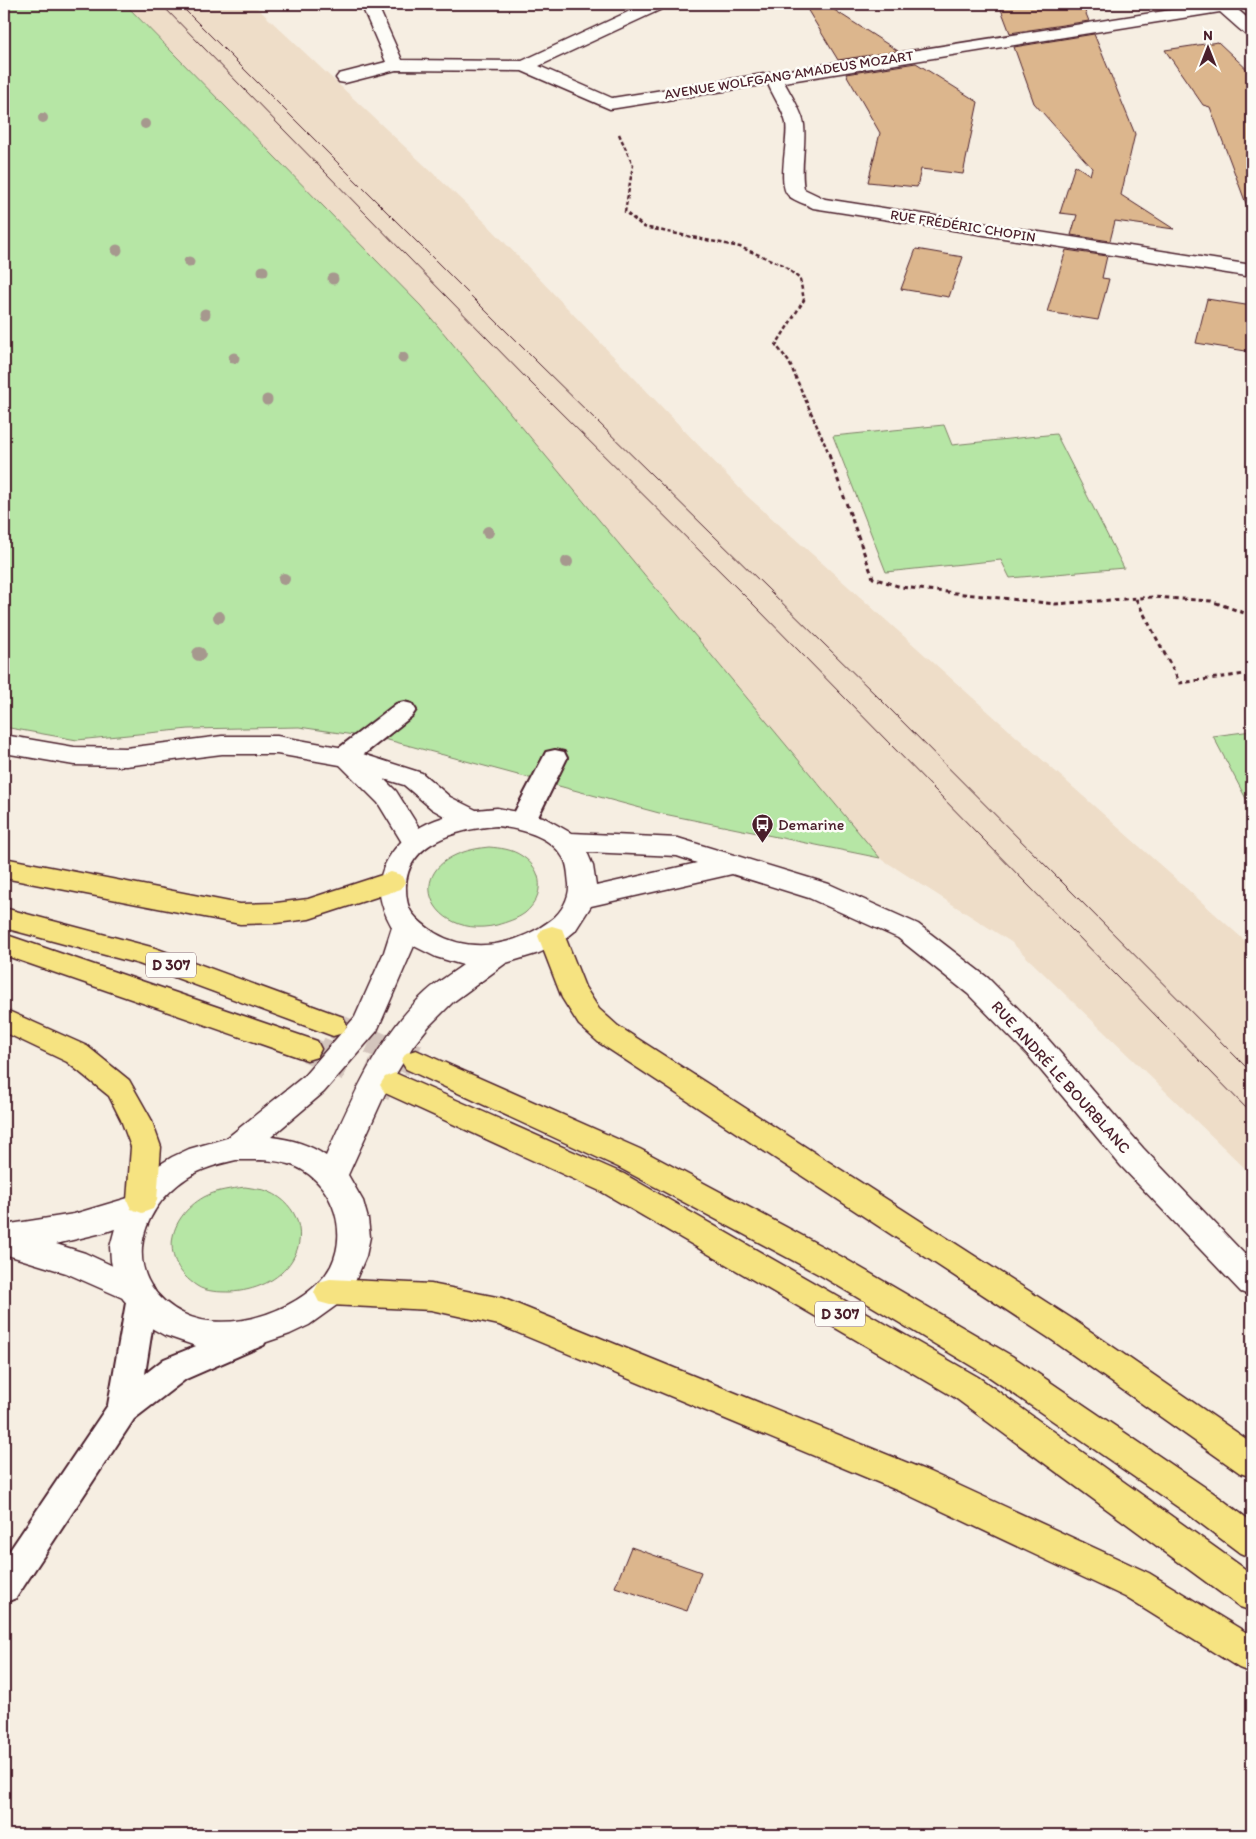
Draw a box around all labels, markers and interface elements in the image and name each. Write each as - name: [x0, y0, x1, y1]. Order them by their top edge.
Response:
- north arrow: [1184, 22, 1234, 72]
- text: N: [1203, 27, 1213, 44]
- street label: AVENUE WOLFGANG AMADEUS MOZART: [663, 47, 915, 103]
- street label: RUE FRÉDÉRIC CHOPIN: [889, 206, 1037, 246]
- bus stop icon: Demarine: [750, 812, 774, 843]
- place label: Demarine: [778, 815, 844, 834]
- road number: D 307: [146, 952, 196, 978]
- street label: RUE ANDRÉ LE BOURBLANC: [987, 997, 1135, 1157]
- road number: D 307: [815, 1302, 865, 1326]

